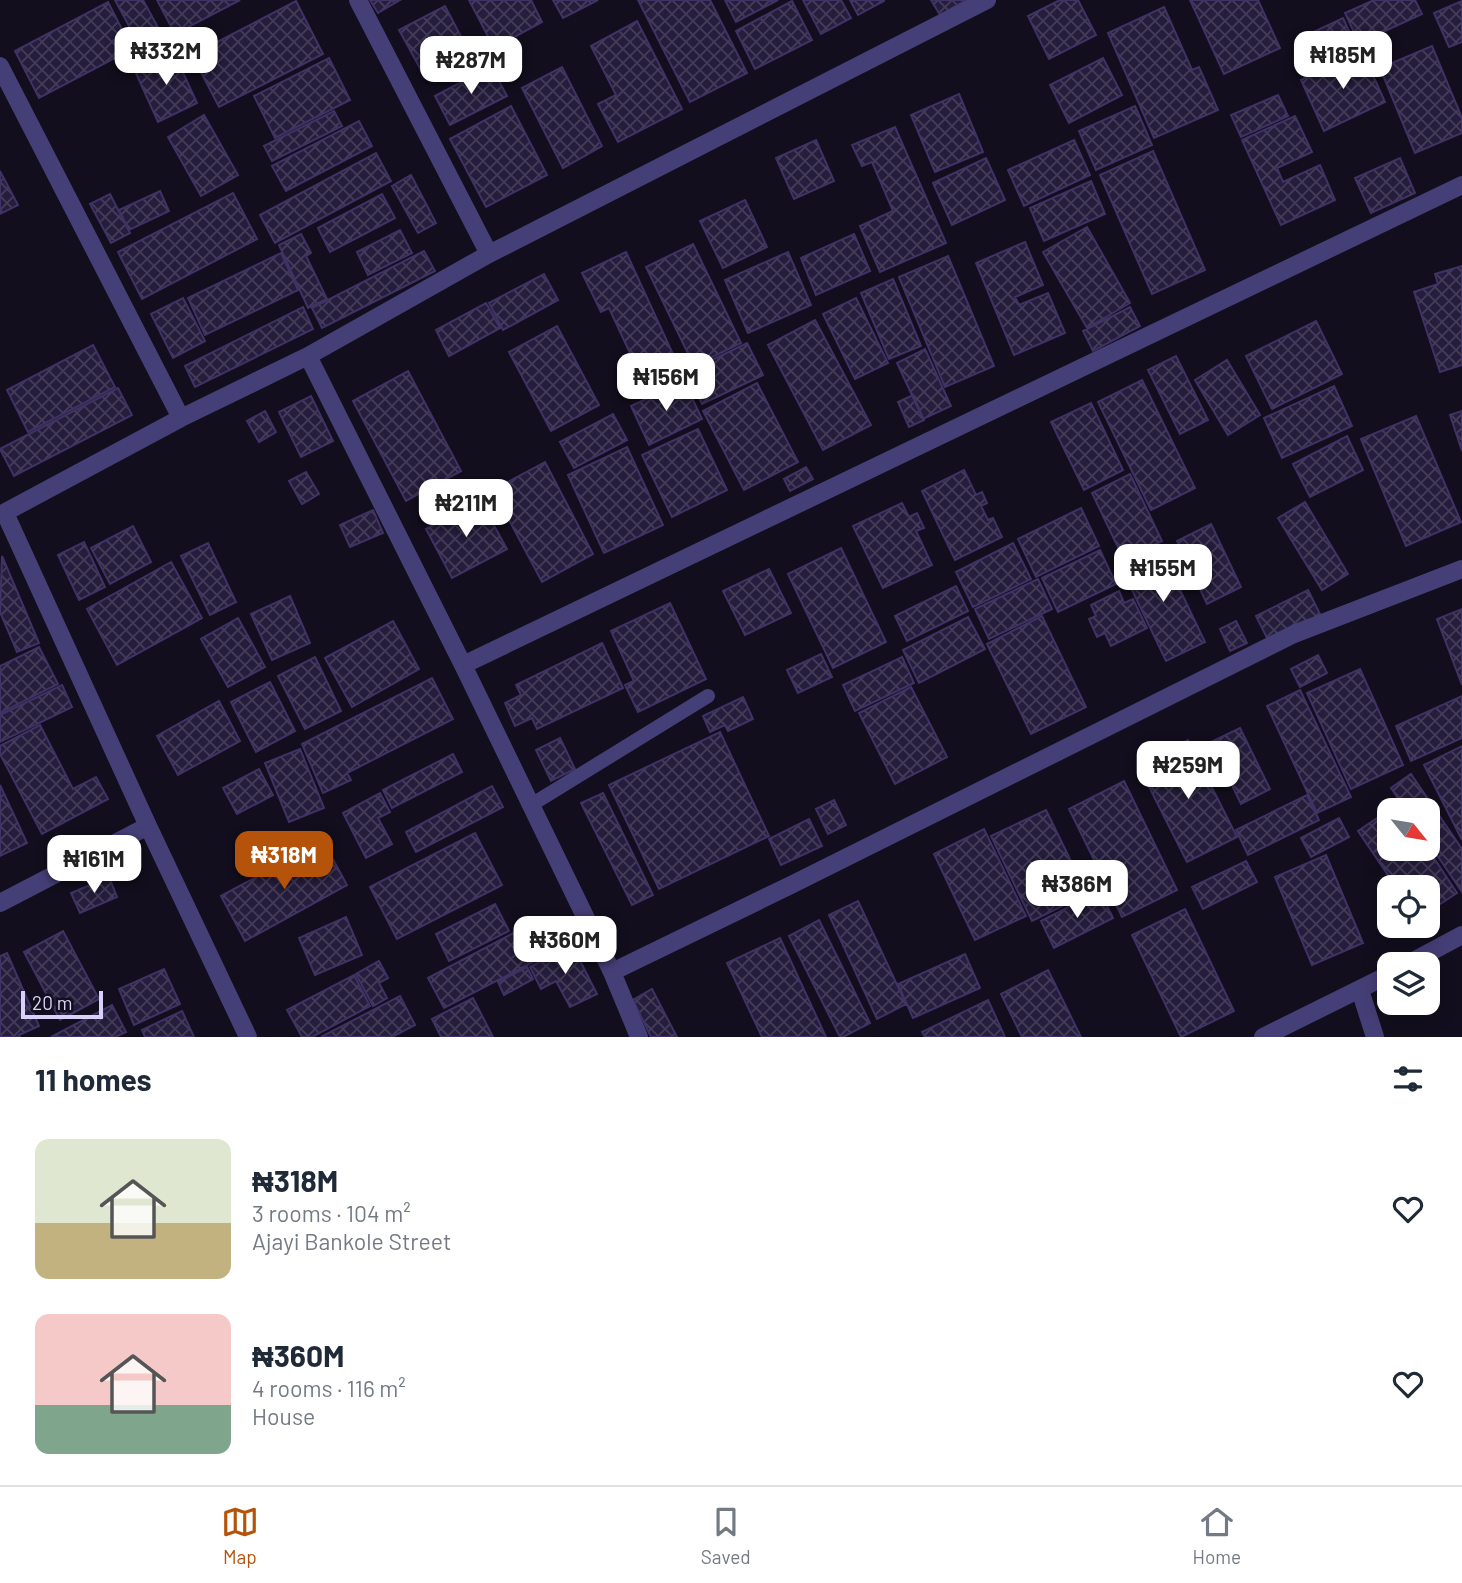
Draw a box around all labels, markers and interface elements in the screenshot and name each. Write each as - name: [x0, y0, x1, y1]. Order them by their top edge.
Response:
- pin: ₦332M: [117, 28, 215, 87]
- pin: ₦185M: [1294, 32, 1392, 91]
- text: ₦332M: [131, 36, 201, 64]
- pin: ₦287M: [422, 36, 520, 96]
- text: ₦185M: [1310, 40, 1376, 68]
- text: ₦287M: [436, 45, 506, 73]
- pin: ₦156M: [617, 354, 715, 413]
- text: ₦156M: [633, 362, 699, 390]
- pin: ₦211M: [417, 480, 515, 539]
- text: ₦211M: [435, 488, 497, 516]
- pin: ₦155M: [1114, 544, 1212, 604]
- text: ₦155M: [1130, 553, 1196, 581]
- pin: ₦259M: [1139, 742, 1237, 801]
- text: ₦259M: [1153, 750, 1223, 778]
- north arrow: [1377, 798, 1440, 861]
- map controls: [1377, 798, 1440, 1015]
- pin: ₦318M: [235, 832, 333, 891]
- pin: ₦161M: [45, 836, 143, 895]
- text: ₦318M: [251, 840, 317, 868]
- text: ₦161M: [63, 844, 125, 872]
- pin: ₦386M: [1028, 860, 1126, 920]
- text: ₦386M: [1042, 869, 1112, 897]
- button: locate: [1377, 875, 1440, 938]
- pin: ₦360M: [516, 916, 614, 976]
- text: ₦360M: [530, 925, 600, 953]
- button: layers: [1377, 952, 1440, 1015]
- scale bar: [21, 988, 103, 1020]
- text: 20 m: [32, 991, 72, 1014]
- icon: filters: [1389, 1060, 1427, 1098]
- text: 11 homes: [35, 1061, 152, 1097]
- text: ₦318M: [252, 1162, 338, 1198]
- icon: home: [91, 1167, 175, 1251]
- icon: heart: [1389, 1190, 1427, 1228]
- text: 3 rooms · 104 m²: [252, 1199, 411, 1227]
- text: Ajayi Bankole Street: [252, 1227, 451, 1255]
- text: ₦360M: [252, 1337, 345, 1373]
- icon: home: [91, 1342, 175, 1426]
- icon: heart: [1389, 1365, 1427, 1403]
- text: 4 rooms · 116 m²: [252, 1374, 406, 1402]
- text: House: [252, 1402, 315, 1430]
- tab: Map: [221, 1503, 259, 1568]
- tab: Saved: [701, 1503, 751, 1568]
- tab: Home: [1193, 1503, 1241, 1568]

